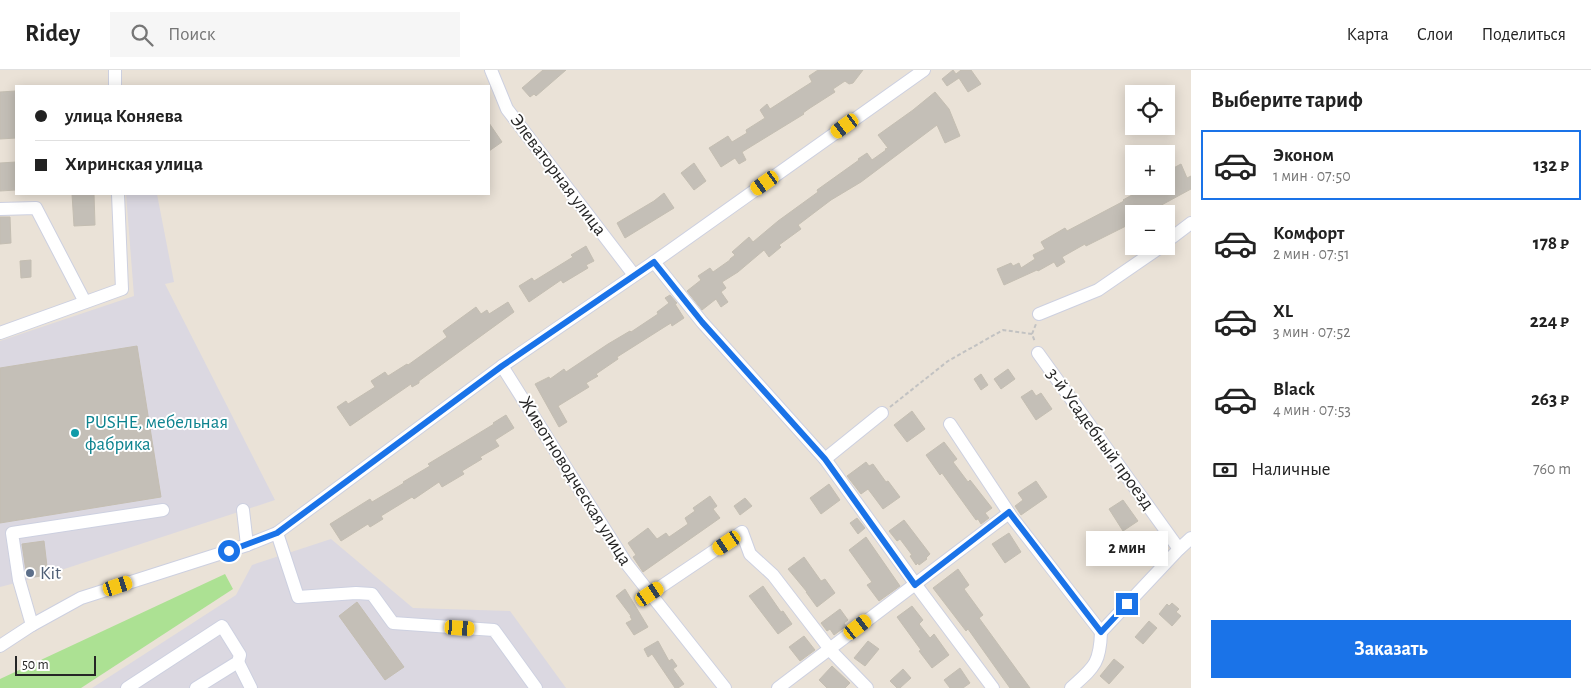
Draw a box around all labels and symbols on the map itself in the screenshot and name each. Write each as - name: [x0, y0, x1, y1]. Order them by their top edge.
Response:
- street label: Элеваторная улица: [506, 111, 610, 240]
- car: [828, 111, 861, 141]
- car: [748, 168, 781, 198]
- street label: 3-й Усадебный проезд: [1042, 365, 1158, 513]
- street label: Животноводческая улица: [515, 393, 635, 569]
- place label: PUSHE, мебельная фабрика: [85, 413, 228, 454]
- marker: PUSHE, мебельная фабрика: [69, 427, 81, 439]
- car: [710, 528, 743, 558]
- callout: 2 мин: [1086, 532, 1168, 566]
- route start: [218, 540, 240, 562]
- place label: Kit: [40, 564, 61, 583]
- marker: Kit: [24, 567, 36, 579]
- car: [101, 574, 134, 598]
- car: [633, 579, 666, 609]
- route end: [1116, 593, 1138, 615]
- car: [841, 612, 874, 642]
- car: [444, 619, 475, 637]
- scale bar: [15, 653, 96, 676]

